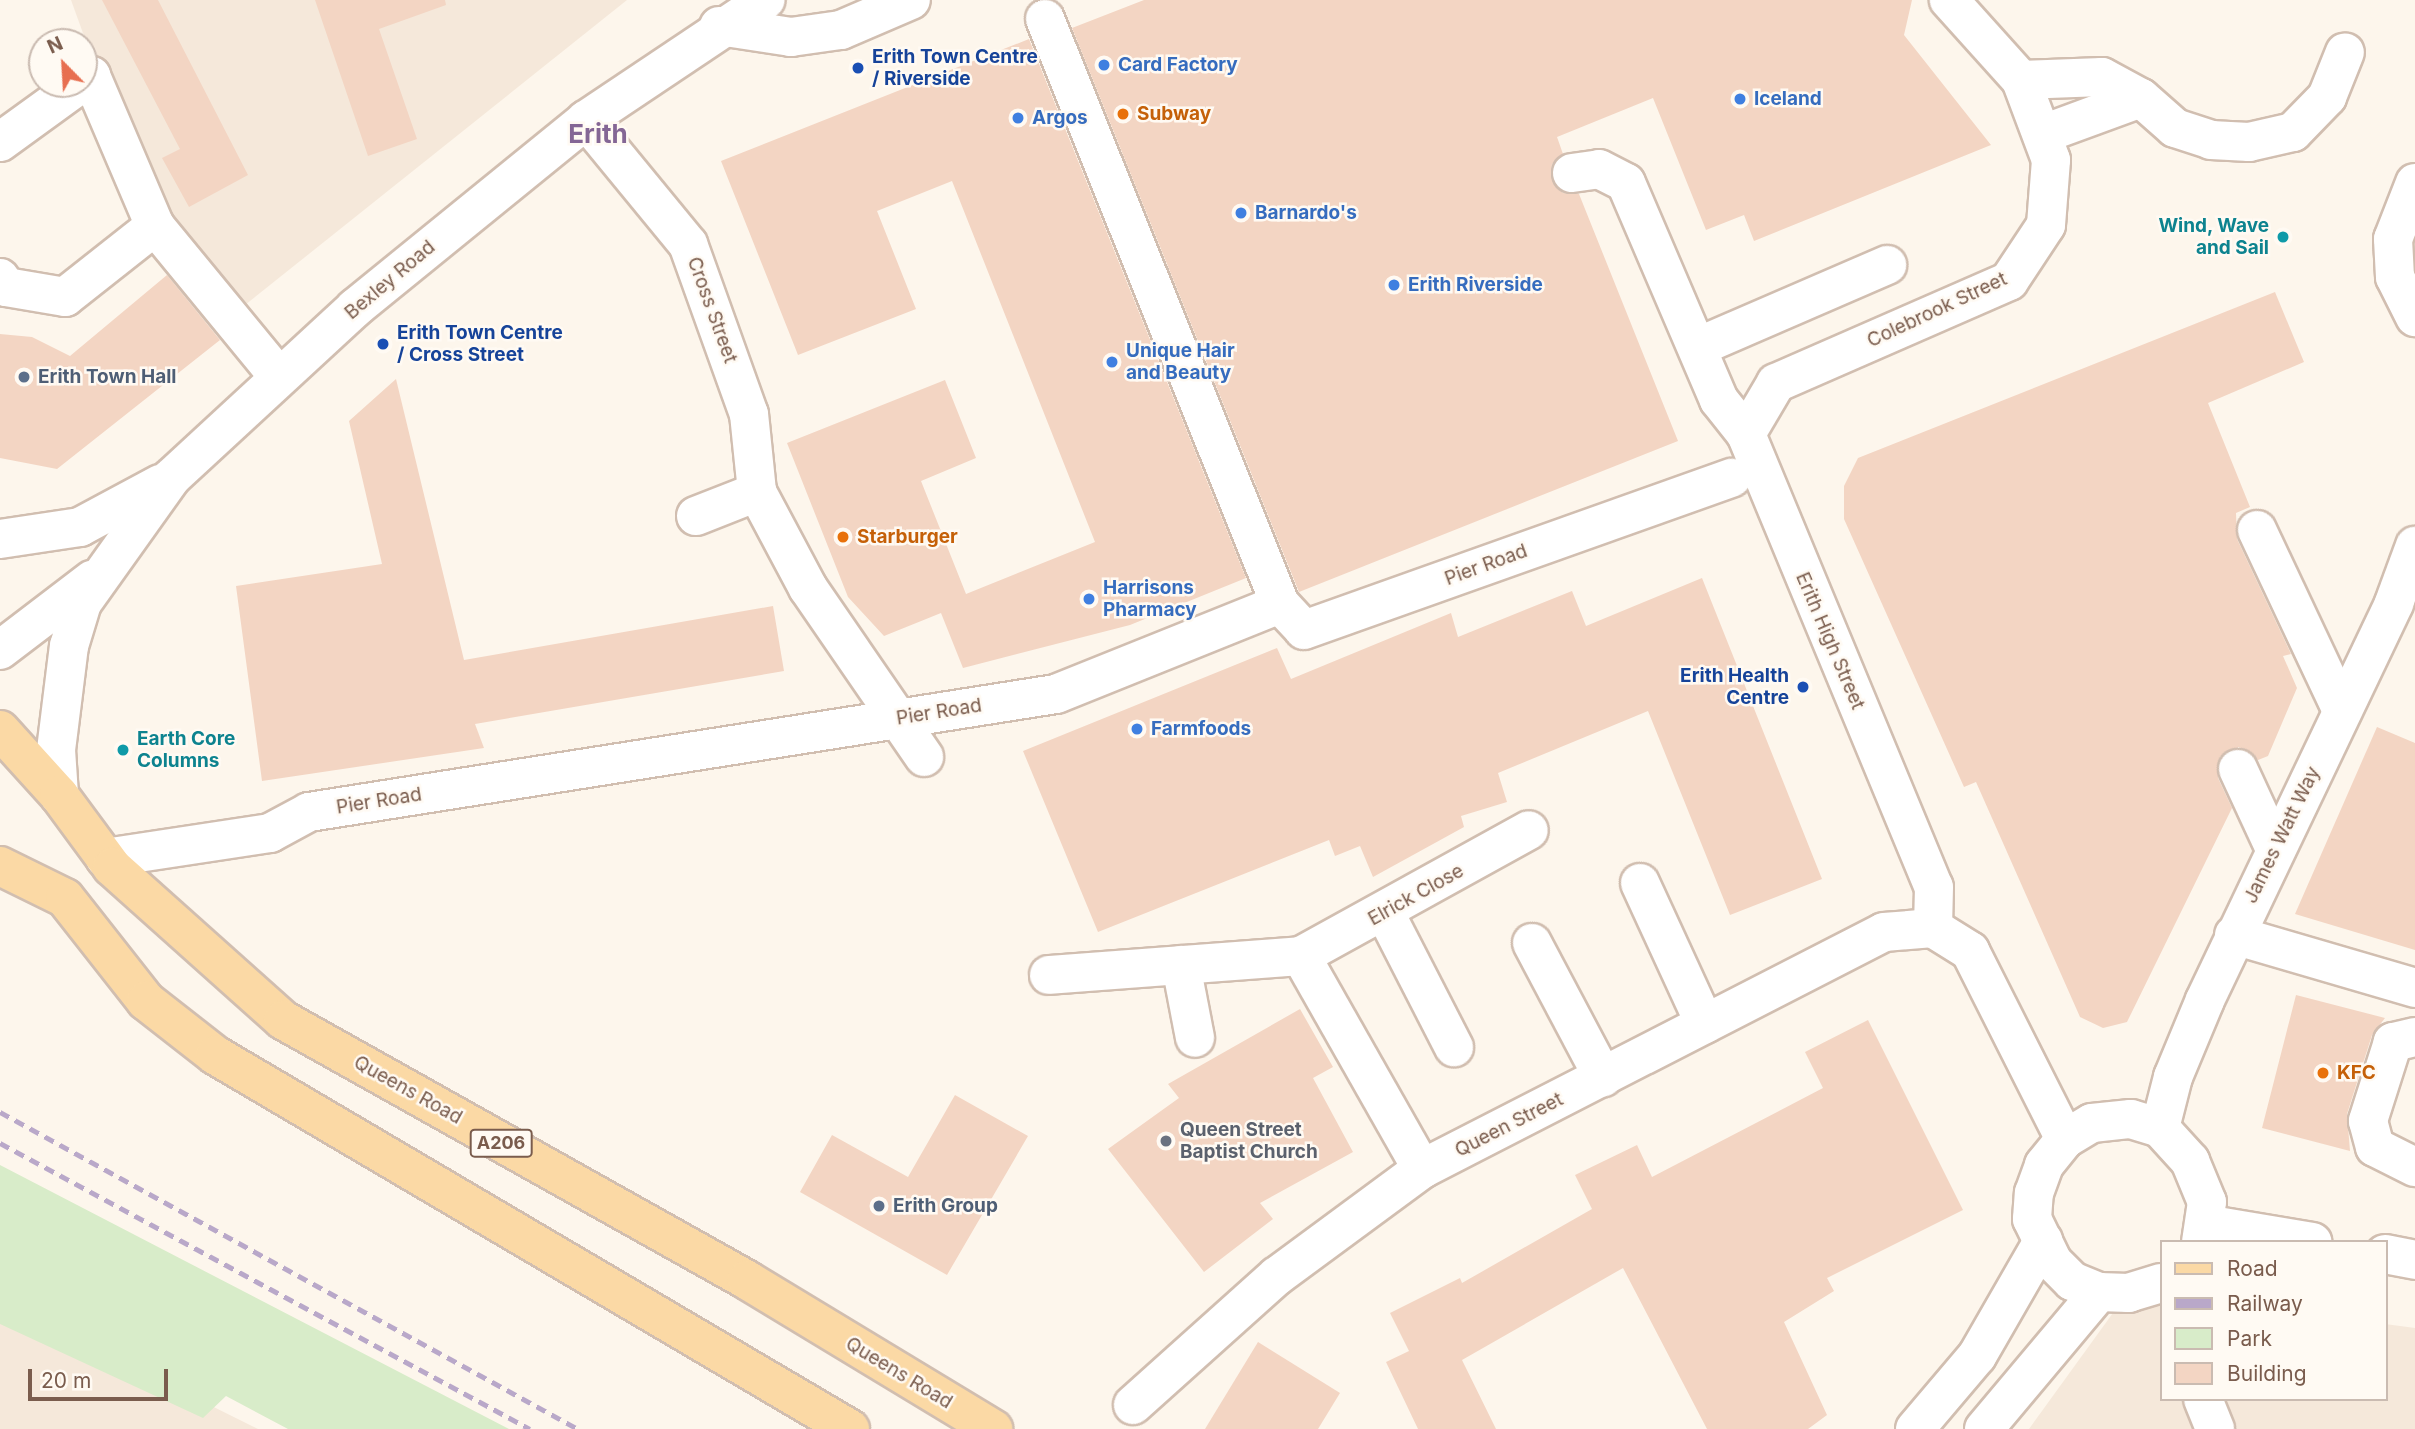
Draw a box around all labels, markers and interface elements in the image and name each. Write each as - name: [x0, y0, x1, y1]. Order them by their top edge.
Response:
- north arrow: [28, 28, 98, 98]
- text: N: [44, 32, 66, 59]
- place label: Erith Town Centre / Riverside: [872, 46, 1038, 90]
- place label: Card Factory: [1118, 54, 1238, 76]
- marker: Card Factory: [1096, 57, 1112, 73]
- marker: Erith Town Centre / Riverside: [850, 60, 866, 76]
- place label: Iceland: [1754, 88, 1822, 110]
- marker: Iceland: [1732, 91, 1748, 107]
- place label: Subway: [1137, 103, 1211, 125]
- marker: Subway: [1115, 106, 1131, 122]
- place label: Argos: [1032, 107, 1088, 129]
- marker: Argos: [1010, 110, 1026, 126]
- district label: Erith: [568, 118, 628, 150]
- place label: Barnardo's: [1255, 202, 1357, 224]
- marker: Barnardo's: [1233, 205, 1249, 221]
- place label: Wind, Wave and Sail: [2158, 215, 2269, 259]
- marker: Wind, Wave and Sail: [2275, 229, 2291, 245]
- street label: Bexley Road: [340, 236, 440, 324]
- street label: Cross Street: [682, 254, 742, 366]
- street label: Colebrook Street: [1863, 268, 2011, 352]
- place label: Erith Riverside: [1408, 274, 1543, 296]
- marker: Erith Riverside: [1386, 277, 1402, 293]
- place label: Erith Town Centre / Cross Street: [397, 322, 563, 366]
- marker: Erith Town Centre / Cross Street: [375, 336, 391, 352]
- place label: Unique Hair and Beauty: [1126, 340, 1235, 384]
- marker: Unique Hair and Beauty: [1104, 354, 1120, 370]
- place label: Erith Town Hall: [38, 366, 176, 388]
- marker: Erith Town Hall: [16, 369, 32, 385]
- place label: Starburger: [857, 526, 958, 548]
- marker: Starburger: [835, 529, 851, 545]
- street label: Pier Road: [1442, 540, 1530, 590]
- street label: Erith High Street: [1791, 569, 1869, 713]
- place label: Harrisons Pharmacy: [1103, 577, 1197, 621]
- marker: Harrisons Pharmacy: [1081, 591, 1097, 607]
- place label: Erith Health Centre: [1680, 665, 1789, 709]
- marker: Erith Health Centre: [1795, 679, 1811, 695]
- street label: Pier Road: [895, 694, 983, 730]
- place label: Farmfoods: [1151, 718, 1251, 740]
- marker: Farmfoods: [1129, 721, 1145, 737]
- place label: Earth Core Columns: [137, 728, 235, 772]
- marker: Earth Core Columns: [115, 742, 131, 758]
- street label: James Watt Way: [2239, 763, 2325, 907]
- street label: Pier Road: [335, 783, 423, 819]
- street label: Elrick Close: [1364, 859, 1468, 931]
- street label: Queens Road: [350, 1051, 466, 1129]
- place label: KFC: [2337, 1062, 2376, 1084]
- marker: KFC: [2315, 1065, 2331, 1081]
- street label: Queen Street: [1451, 1088, 1567, 1162]
- place label: Queen Street Baptist Church: [1180, 1119, 1318, 1163]
- road number: A206: [470, 1128, 532, 1158]
- marker: Queen Street Baptist Church: [1158, 1133, 1174, 1149]
- place label: Erith Group: [893, 1195, 998, 1217]
- marker: Erith Group: [871, 1198, 887, 1214]
- legend: [2160, 1240, 2387, 1401]
- text: Road: [2227, 1256, 2278, 1281]
- text: Railway: [2227, 1291, 2303, 1316]
- text: Park: [2227, 1326, 2272, 1351]
- street label: Queens Road: [842, 1332, 956, 1414]
- scale bar: [32, 1356, 172, 1400]
- text: Building: [2227, 1361, 2307, 1386]
- text: 20 m: [41, 1368, 91, 1393]

